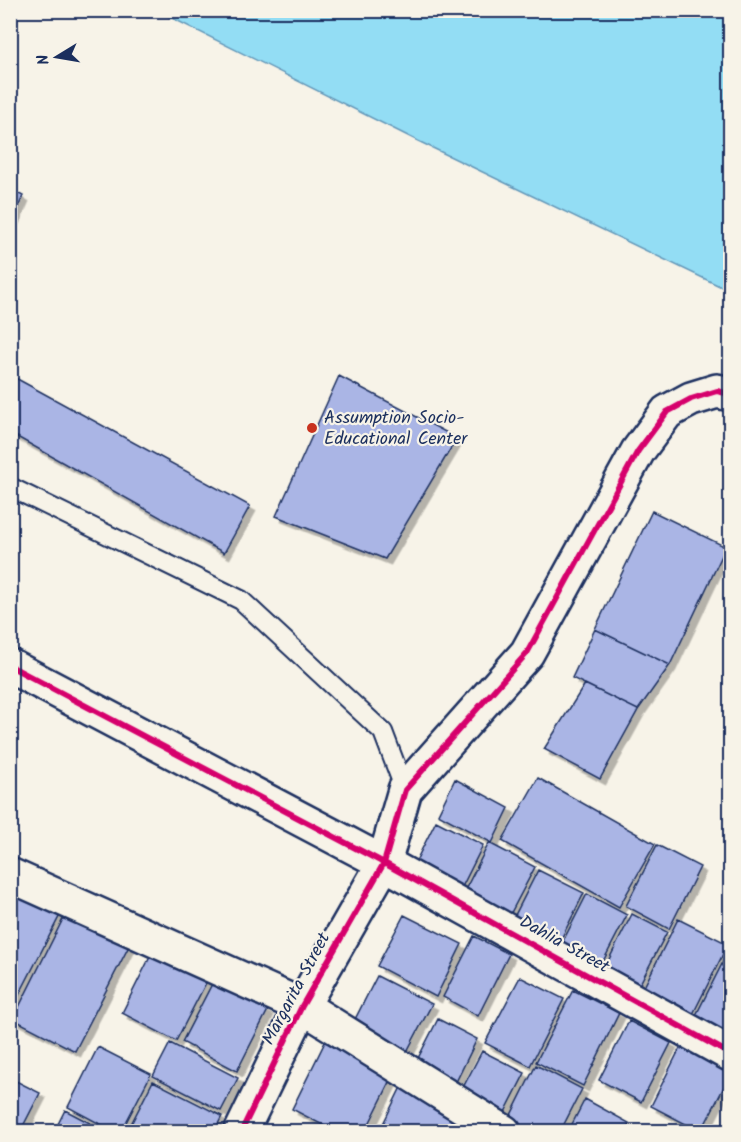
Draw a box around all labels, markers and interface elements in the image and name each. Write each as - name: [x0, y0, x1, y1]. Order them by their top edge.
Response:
- north arrow: [27, 27, 87, 87]
- text: N: [31, 52, 57, 67]
- place label: Assumption Socio- Educational Center: [324, 404, 468, 454]
- marker: Assumption Socio- Educational Center: [305, 421, 319, 435]
- street label: Dahlia Street: [513, 908, 616, 982]
- street label: Margarita Street: [255, 926, 339, 1051]

